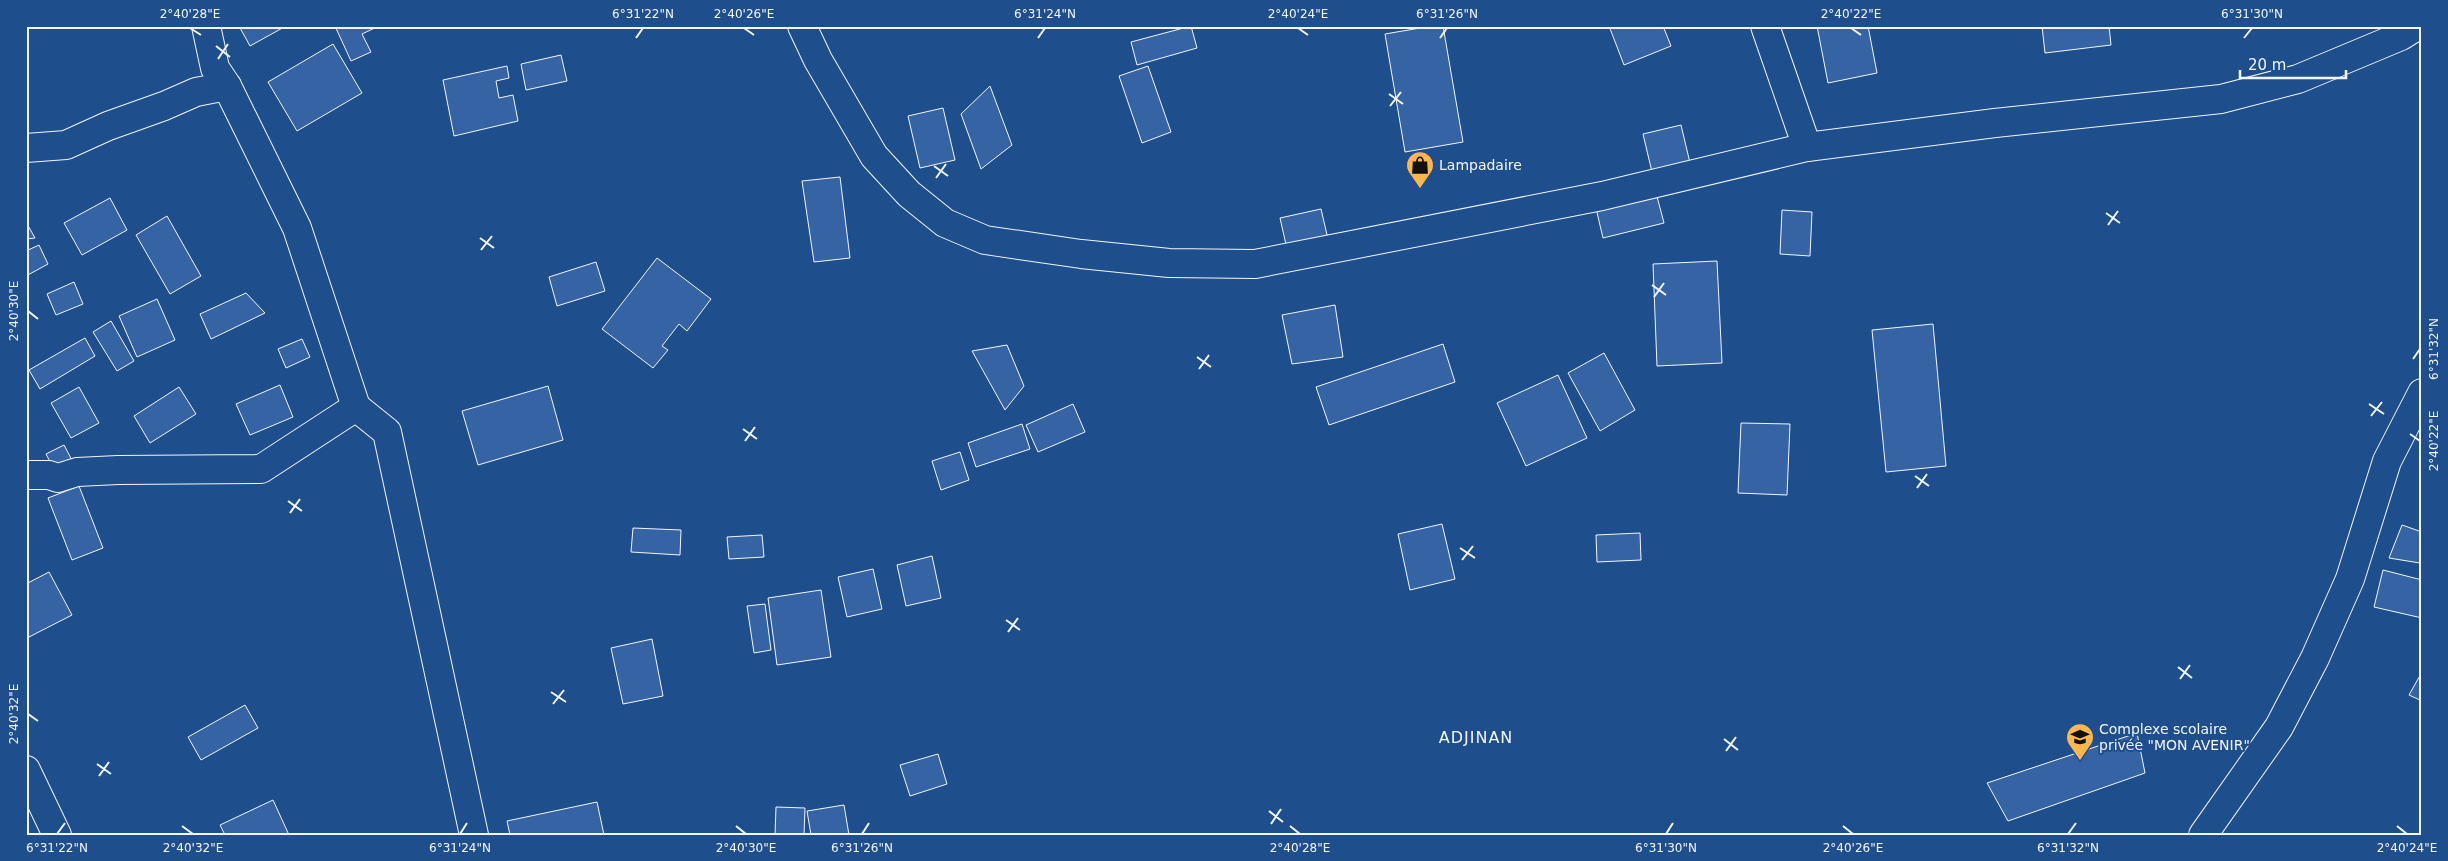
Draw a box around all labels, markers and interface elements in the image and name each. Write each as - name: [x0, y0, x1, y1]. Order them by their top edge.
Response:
- text: 2°40'28"E: [160, 7, 220, 21]
- text: 6°31'22"N: [612, 7, 674, 21]
- text: 2°40'26"E: [714, 7, 774, 21]
- text: 6°31'24"N: [1014, 7, 1076, 21]
- text: 2°40'24"E: [1268, 7, 1328, 21]
- text: 6°31'26"N: [1416, 7, 1478, 21]
- text: 2°40'22"E: [1821, 7, 1881, 21]
- text: 6°31'30"N: [2221, 7, 2283, 21]
- scale bar: [2240, 48, 2347, 80]
- text: 20 m: [2248, 56, 2286, 74]
- shop icon: Lampadaire: [1405, 150, 1435, 189]
- place label: Lampadaire: [1439, 157, 1522, 173]
- text: 2°40'30"E: [7, 281, 21, 341]
- text: 6°31'32"N: [2427, 318, 2441, 380]
- text: 2°40'22"E: [2427, 411, 2441, 471]
- text: 2°40'32"E: [7, 684, 21, 744]
- place label: Complexe scolaire privée "MON AVENIR": [2099, 721, 2250, 753]
- school or university icon: Complexe scolaire privée "MON AVENIR": [2065, 722, 2095, 761]
- district label: ADJINAN: [1439, 728, 1513, 747]
- text: 6°31'22"N: [26, 841, 88, 855]
- text: 2°40'32"E: [163, 841, 223, 855]
- text: 6°31'24"N: [429, 841, 491, 855]
- text: 2°40'30"E: [716, 841, 776, 855]
- text: 6°31'26"N: [831, 841, 893, 855]
- text: 2°40'28"E: [1270, 841, 1330, 855]
- text: 6°31'30"N: [1635, 841, 1697, 855]
- text: 2°40'26"E: [1823, 841, 1883, 855]
- text: 6°31'32"N: [2037, 841, 2099, 855]
- text: 2°40'24"E: [2377, 841, 2437, 855]

